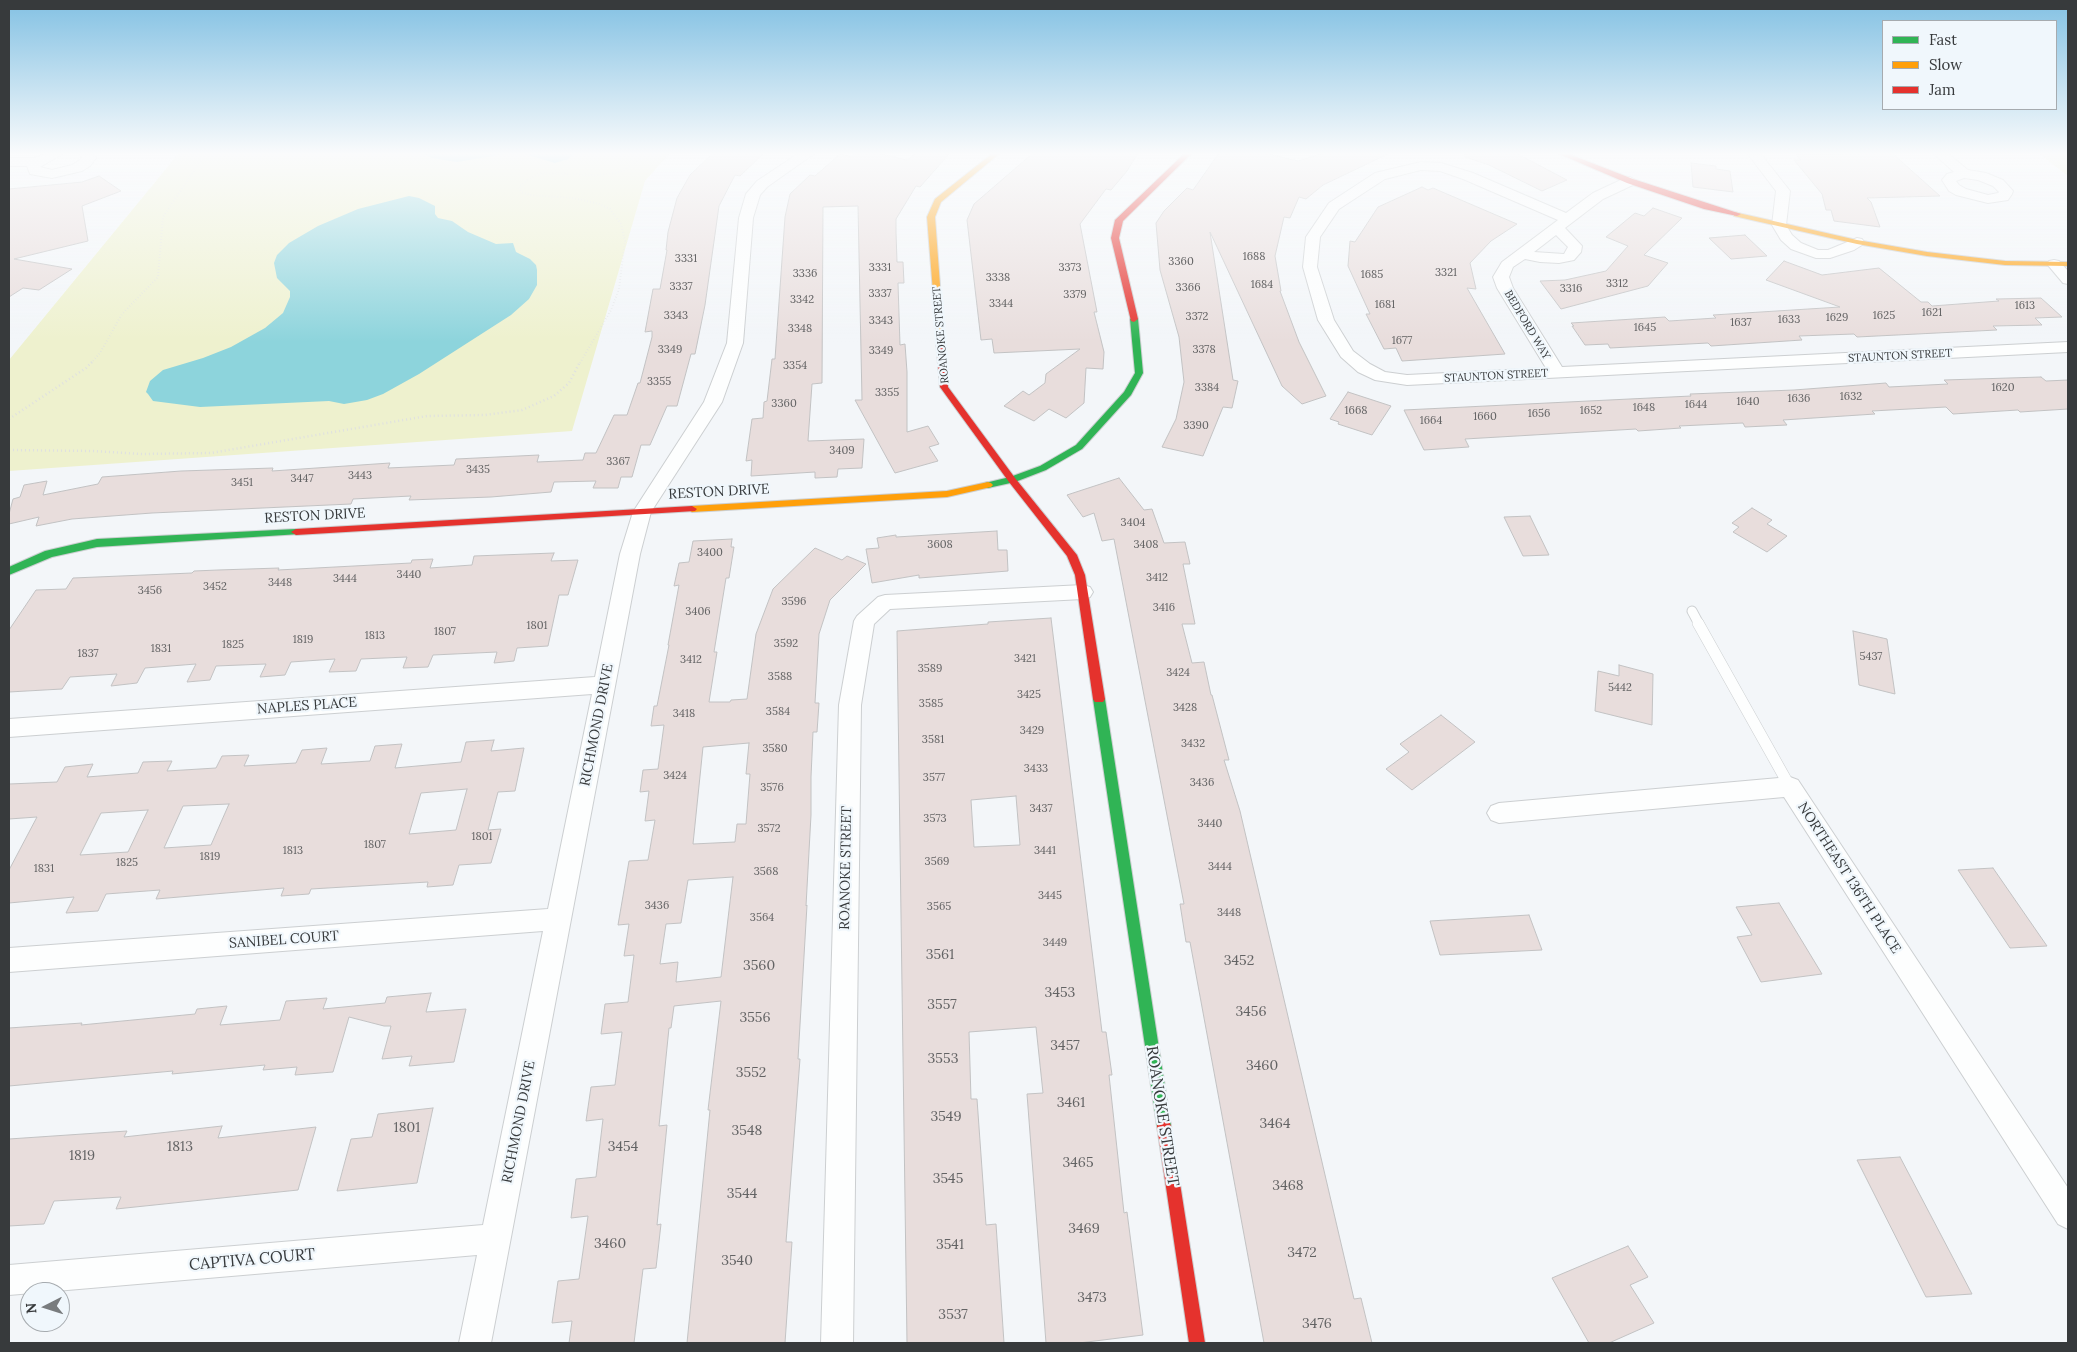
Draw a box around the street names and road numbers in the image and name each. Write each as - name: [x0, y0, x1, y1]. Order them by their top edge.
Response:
- street label: ROANOKE STREET: [930, 286, 952, 384]
- street label: BEDFORD WAY: [1501, 288, 1553, 362]
- street label: STAUNTON STREET: [1848, 347, 1952, 365]
- street label: STAUNTON STREET: [1444, 367, 1548, 385]
- street label: RESTON DRIVE: [668, 481, 770, 503]
- street label: RESTON DRIVE: [264, 505, 366, 527]
- street label: RICHMOND DRIVE: [577, 662, 617, 788]
- street label: NAPLES PLACE: [256, 694, 358, 718]
- street label: NORTHEAST 136TH PLACE: [1794, 799, 1904, 957]
- street label: ROANOKE STREET: [837, 806, 855, 930]
- street label: SANIBEL COURT: [228, 928, 340, 952]
- street label: ROANOKE STREET: [1141, 1044, 1183, 1188]
- street label: RICHMOND DRIVE: [499, 1059, 539, 1185]
- street label: CAPTIVA COURT: [188, 1245, 316, 1275]

